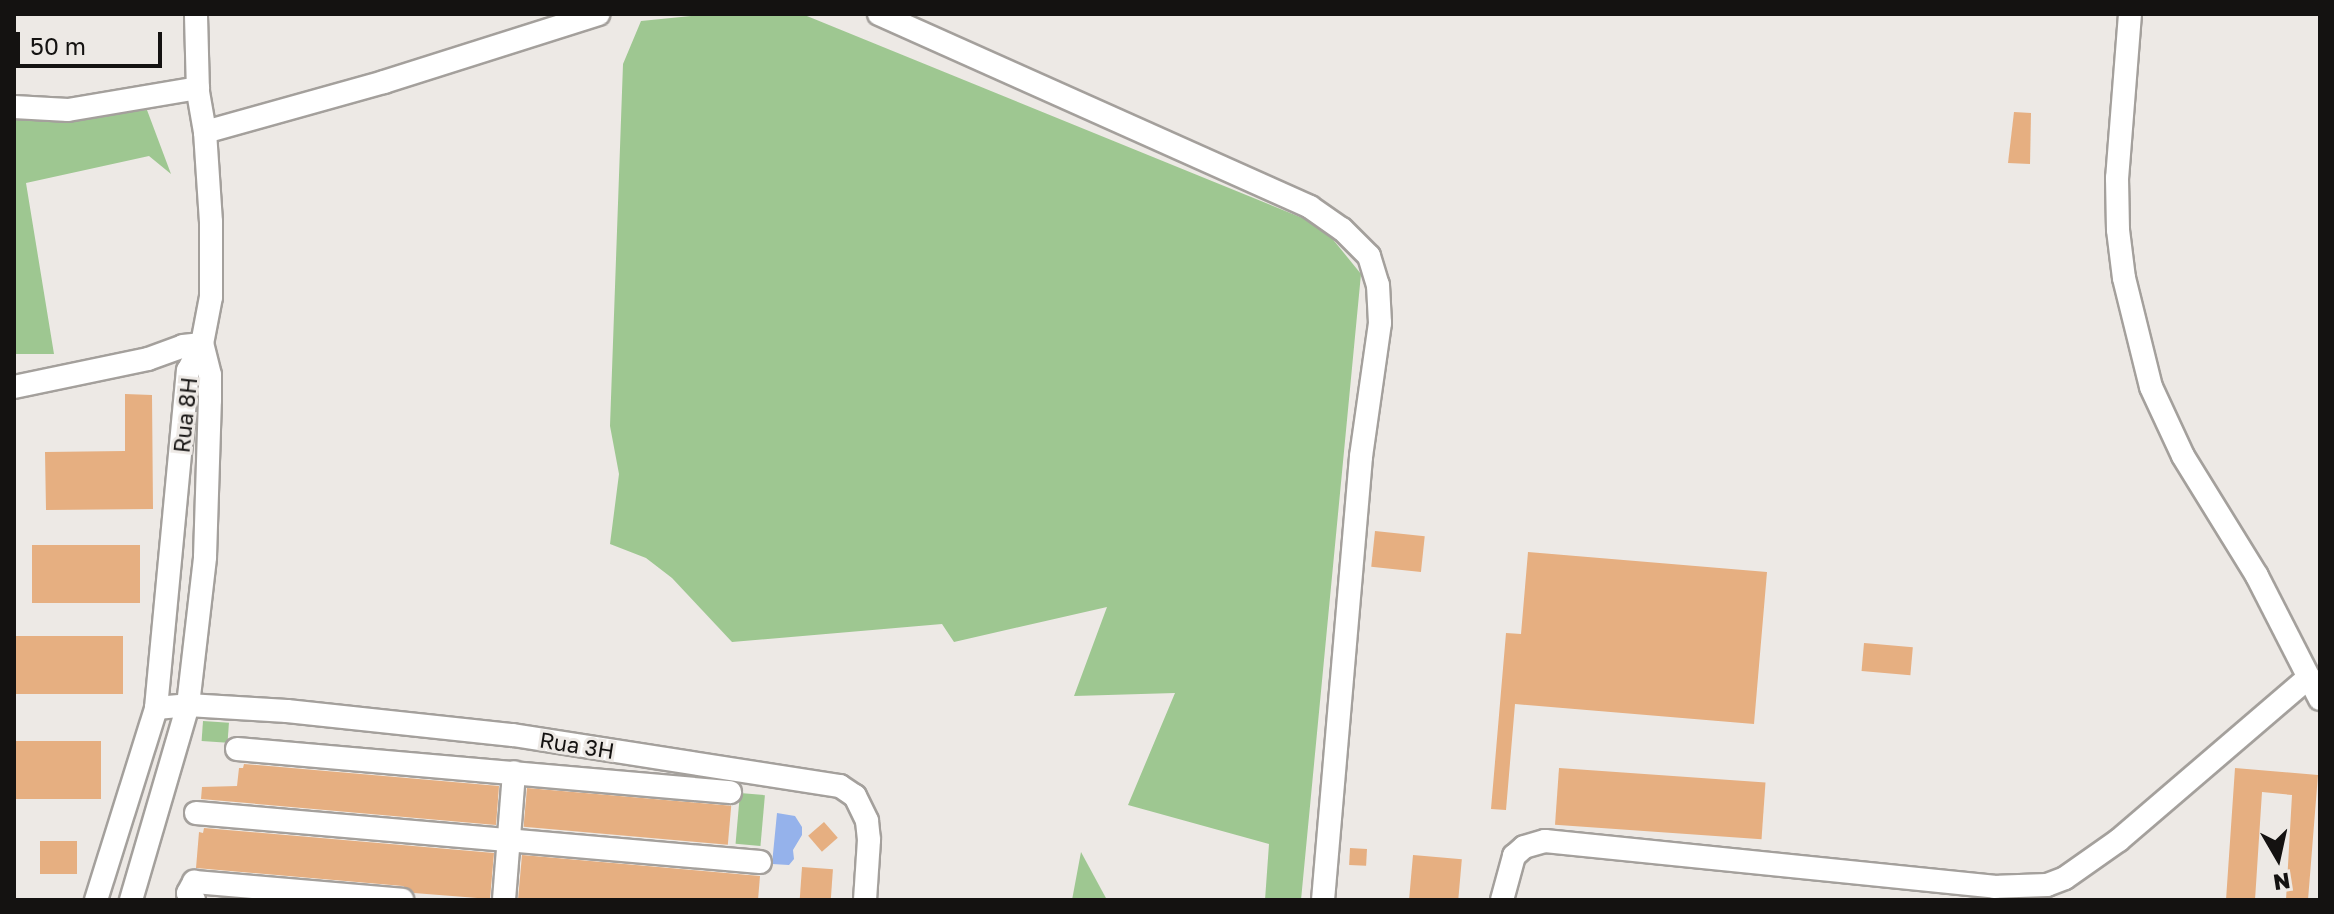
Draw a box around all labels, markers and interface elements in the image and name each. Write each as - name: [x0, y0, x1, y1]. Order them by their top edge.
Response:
- scale bar: [20, 16, 166, 66]
- text: 50 m: [30, 31, 86, 60]
- street label: Rua 8H: [168, 376, 202, 454]
- street label: Rua 3H: [538, 726, 616, 764]
- north arrow: [2238, 818, 2318, 898]
- text: N: [2271, 868, 2292, 897]

